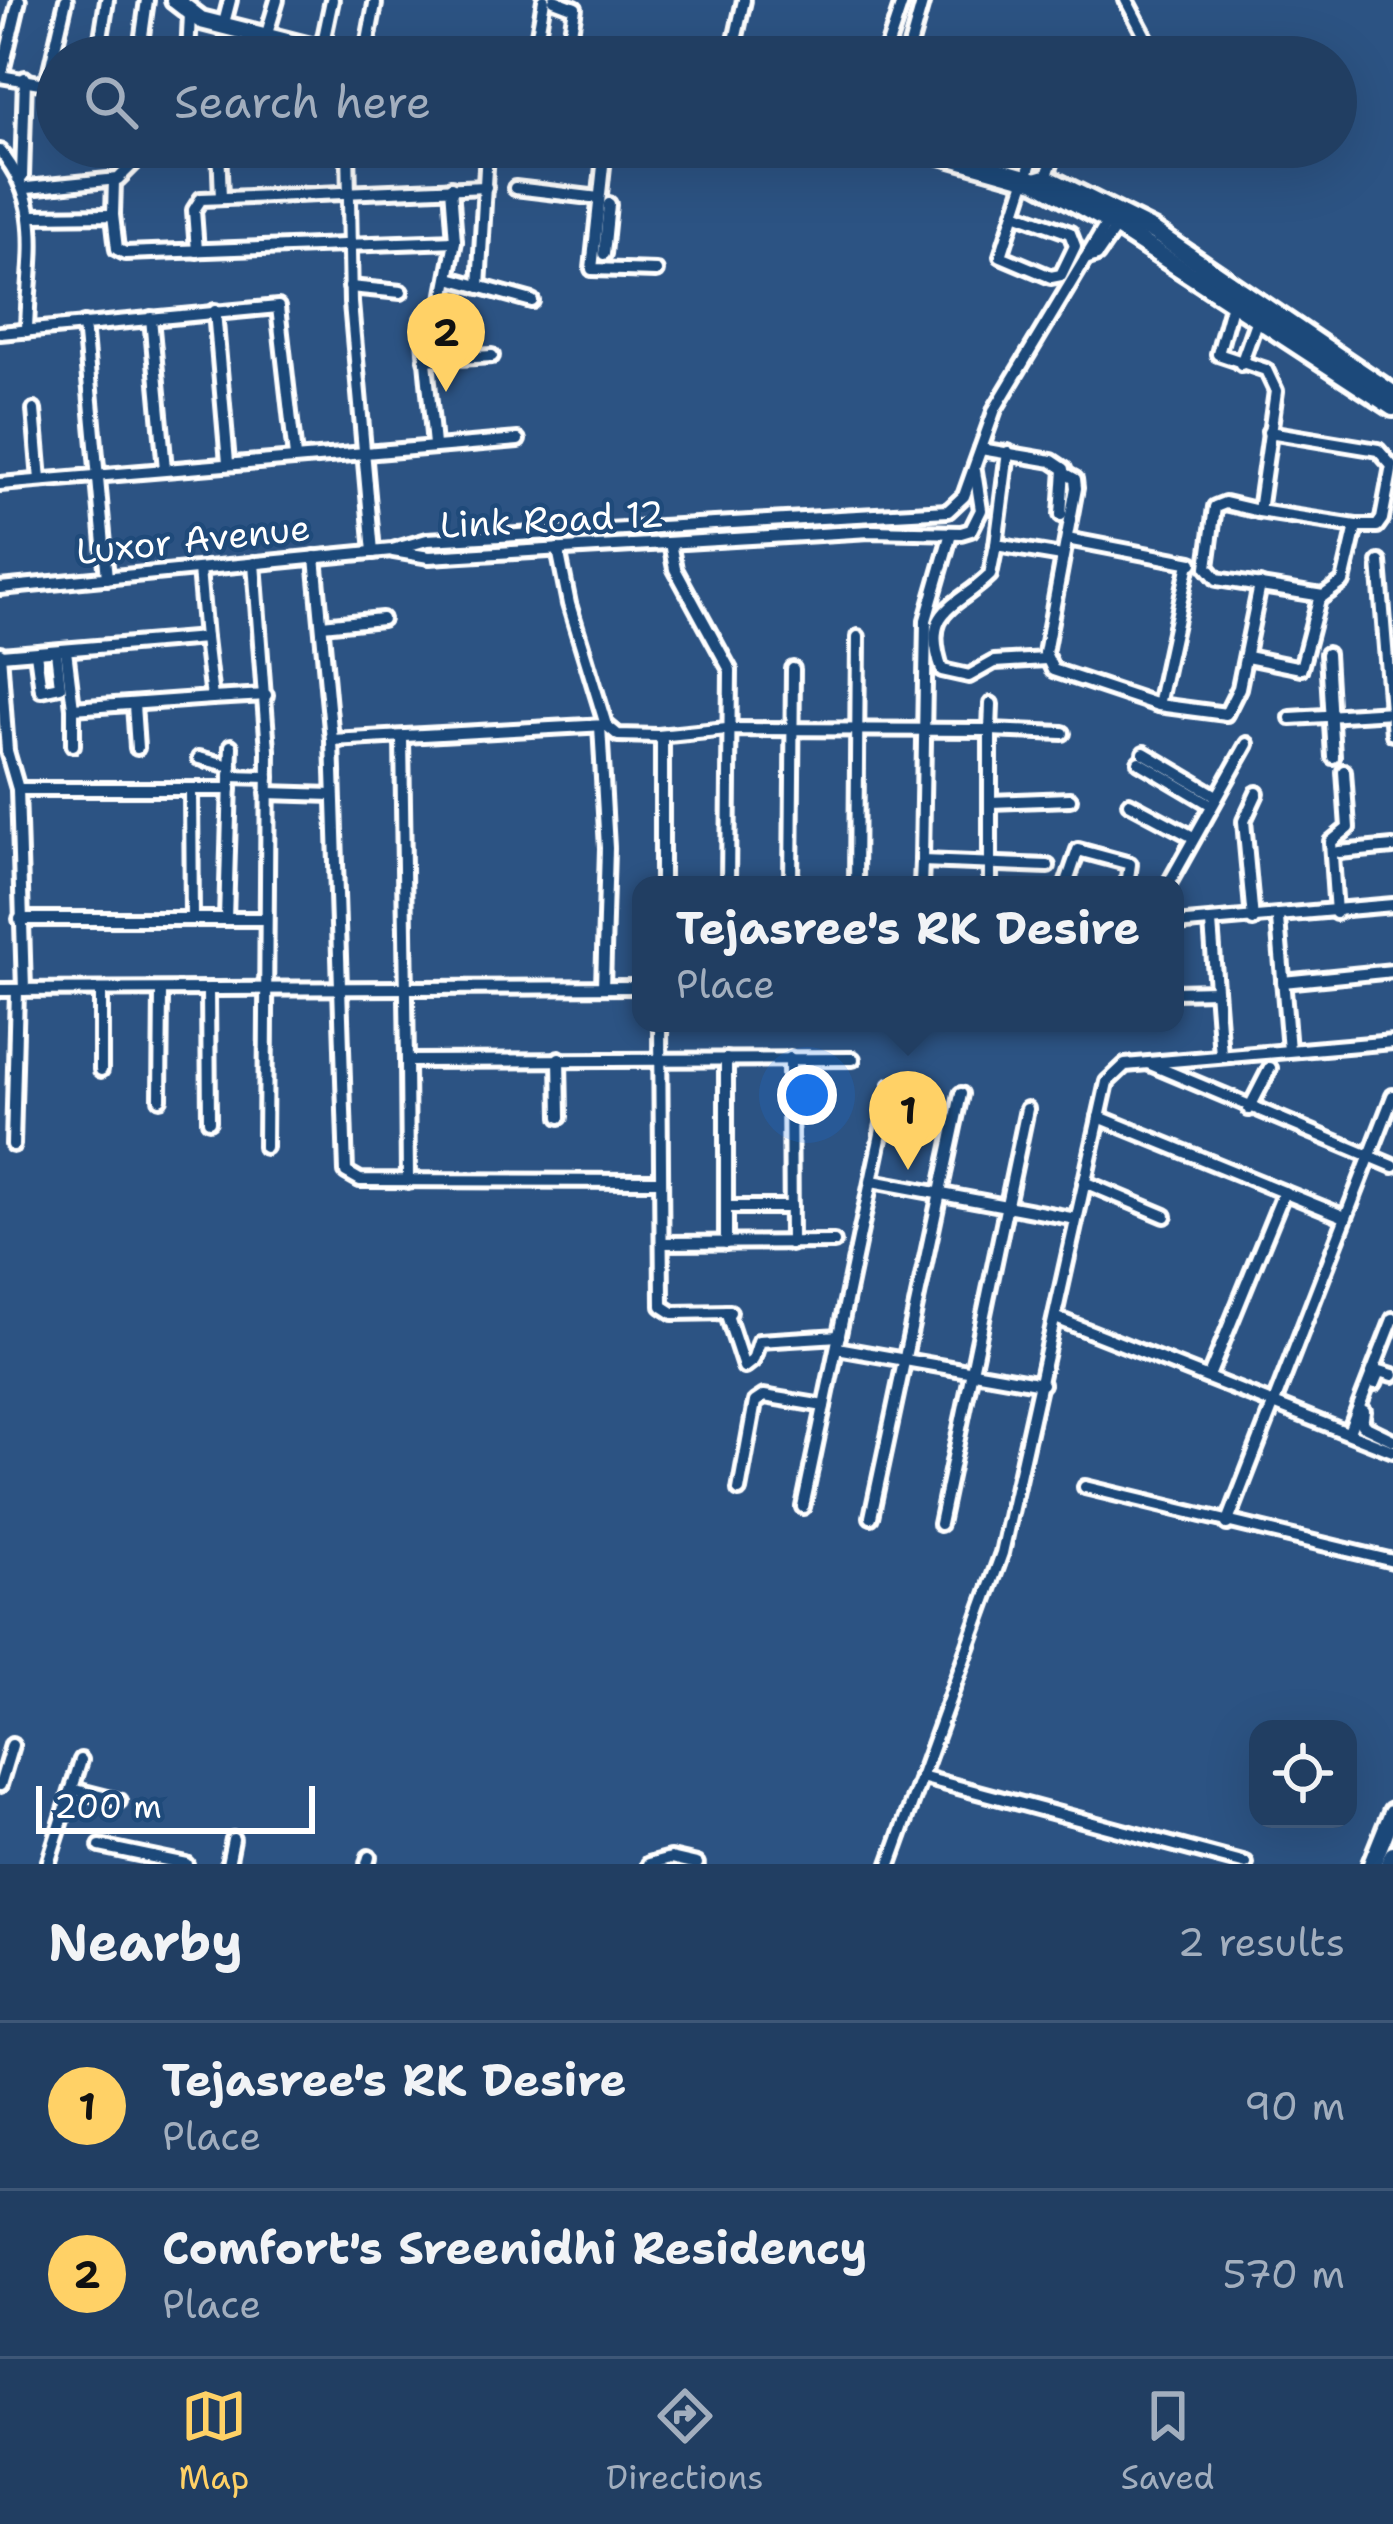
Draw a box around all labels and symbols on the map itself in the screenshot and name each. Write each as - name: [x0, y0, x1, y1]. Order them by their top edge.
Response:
- pin: 2: [407, 293, 485, 392]
- street label: Link Road 12: [439, 489, 665, 550]
- street label: Luxor Avenue: [74, 503, 313, 576]
- your location: [777, 1065, 837, 1125]
- pin: 1: [869, 1071, 947, 1170]
- scale bar: [36, 1780, 315, 1833]

